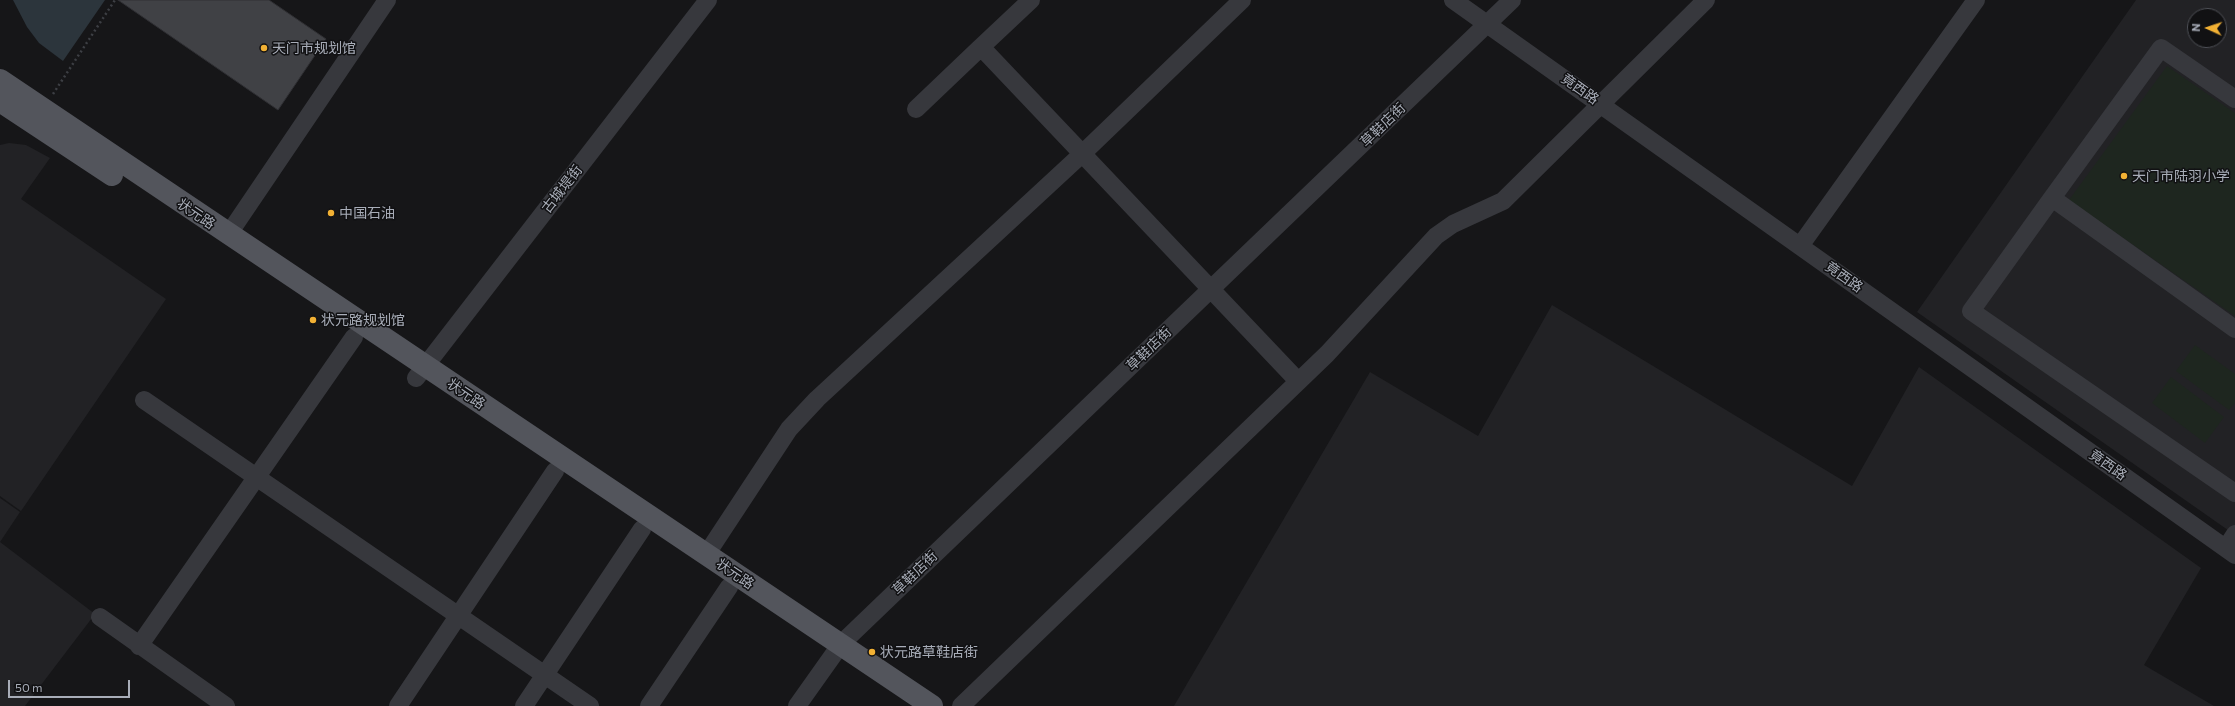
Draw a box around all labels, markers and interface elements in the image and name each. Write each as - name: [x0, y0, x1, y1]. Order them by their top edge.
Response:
- north arrow: [2187, 8, 2227, 48]
- text: N: [2189, 23, 2202, 32]
- place label: 天门市规划馆: [272, 40, 356, 56]
- marker: 天门市规划馆: [259, 43, 269, 53]
- street label: 竟西路: [1558, 70, 1602, 108]
- street label: 草鞋店街: [1357, 100, 1409, 150]
- street label: 古城堤街: [538, 162, 586, 216]
- place label: 天门市陆羽小学: [2132, 168, 2230, 184]
- marker: 天门市陆羽小学: [2119, 171, 2129, 181]
- street label: 状元路: [174, 195, 218, 233]
- place label: 中国石油: [339, 205, 395, 221]
- marker: 中国石油: [326, 208, 336, 218]
- street label: 竟西路: [1822, 258, 1866, 296]
- place label: 状元路规划馆: [321, 312, 405, 328]
- marker: 状元路规划馆: [308, 315, 318, 325]
- street label: 草鞋店街: [1123, 324, 1175, 374]
- street label: 状元路: [444, 375, 488, 413]
- street label: 竟西路: [2086, 446, 2130, 484]
- street label: 草鞋店街: [889, 548, 941, 598]
- street label: 状元路: [713, 555, 757, 593]
- place label: 状元路草鞋店街: [880, 644, 978, 660]
- marker: 状元路草鞋店街: [867, 647, 877, 657]
- scale bar: [10, 672, 132, 698]
- text: 50 m: [15, 680, 43, 694]

